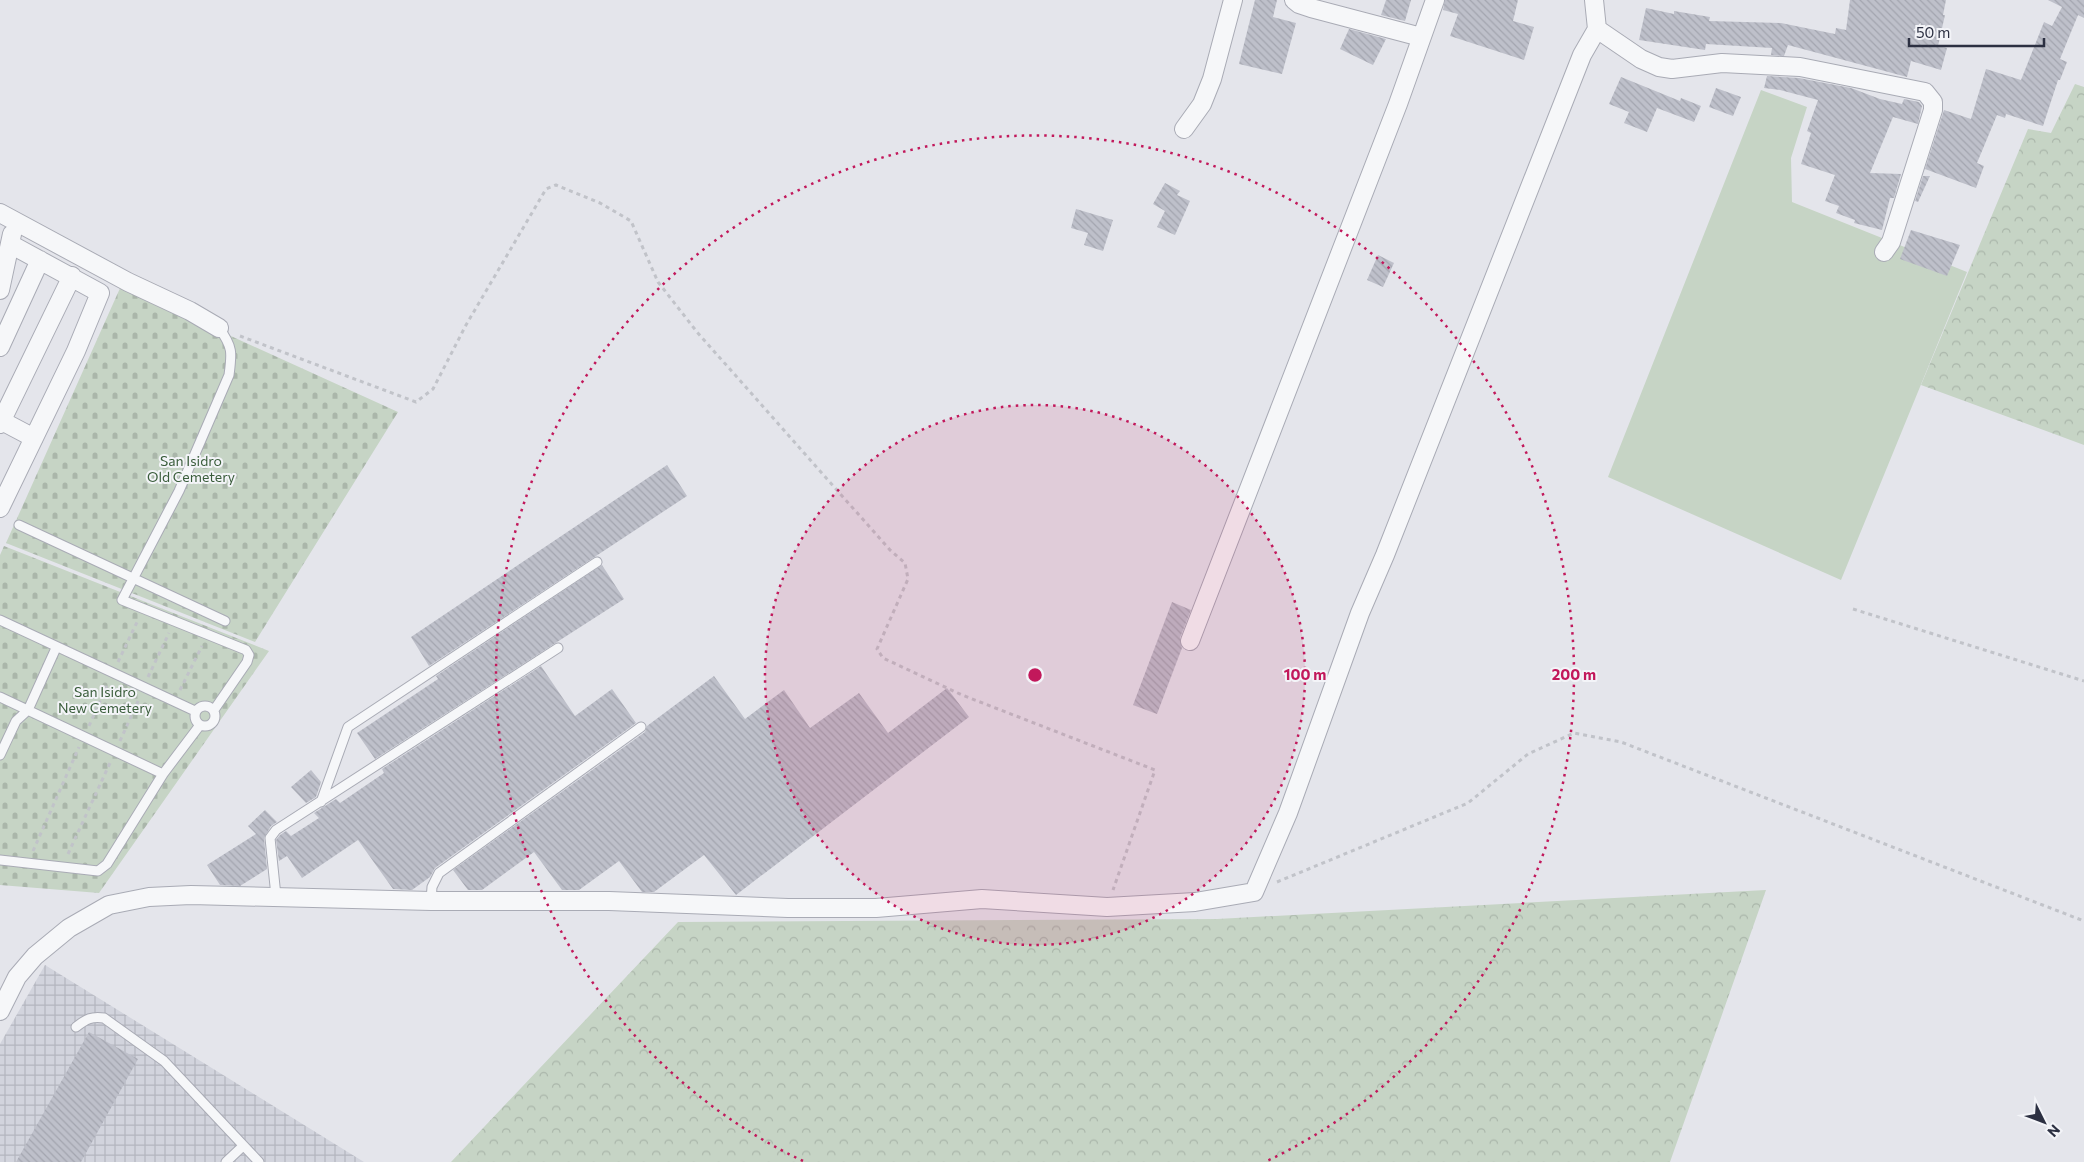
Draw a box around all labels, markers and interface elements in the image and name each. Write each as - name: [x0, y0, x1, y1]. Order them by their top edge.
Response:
- scale bar: [1909, 15, 2044, 47]
- text: 50 m: [1916, 23, 1950, 41]
- park label: San Isidro Old Cemetery: [147, 452, 235, 485]
- text: 100 m: [1284, 665, 1326, 683]
- text: 200 m: [1552, 665, 1596, 683]
- centre of rings: [1026, 666, 1044, 684]
- park label: San Isidro New Cemetery: [58, 683, 152, 716]
- north arrow: [2019, 1097, 2069, 1147]
- text: N: [2044, 1121, 2064, 1141]

